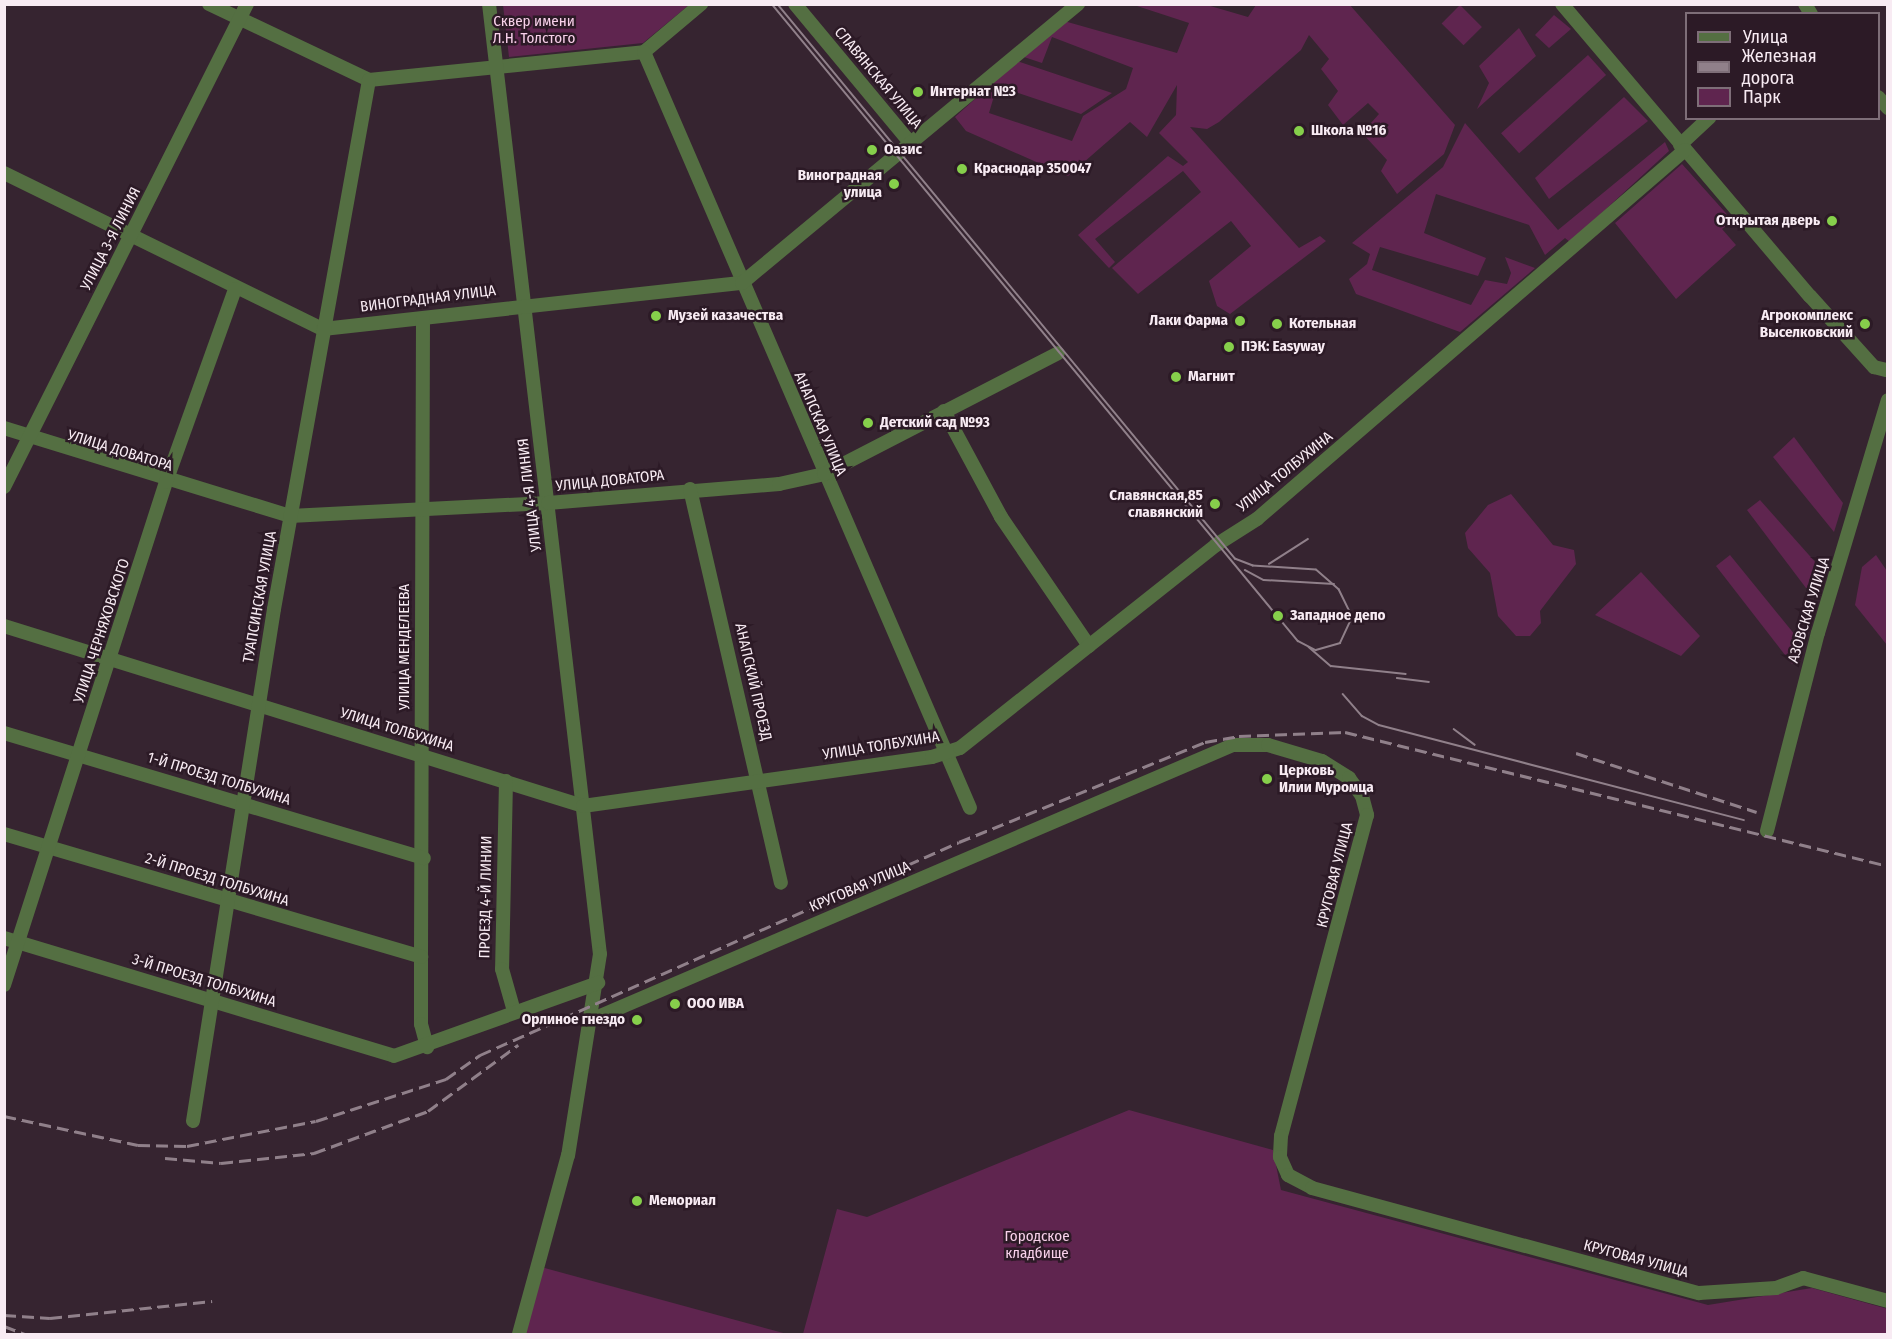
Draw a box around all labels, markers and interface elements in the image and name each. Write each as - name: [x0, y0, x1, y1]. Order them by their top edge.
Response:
- park label: Сквер имени Л.Н. Толстого: [493, 12, 575, 47]
- legend: [1685, 12, 1880, 120]
- street label: СЛАВЯНСКАЯ УЛИЦА: [830, 24, 926, 132]
- text: Улица: [1743, 26, 1788, 48]
- text: Железная дорога: [1742, 45, 1817, 89]
- place label: Интернат №3: [930, 83, 1016, 101]
- marker: Интернат №3: [911, 85, 925, 99]
- text: Парк: [1743, 86, 1781, 108]
- place label: Школа №16: [1311, 122, 1386, 140]
- marker: Школа №16: [1292, 124, 1306, 138]
- place label: Оазис: [884, 141, 922, 159]
- marker: Оазис: [865, 143, 879, 157]
- place label: Краснодар 350047: [974, 160, 1091, 178]
- marker: Краснодар 350047: [955, 162, 969, 176]
- place label: Виноградная улица: [798, 166, 882, 201]
- marker: Виноградная улица: [887, 177, 901, 191]
- street label: УЛИЦА 3-Я ЛИНИЯ: [77, 184, 145, 294]
- place label: Открытая дверь: [1716, 212, 1820, 230]
- marker: Открытая дверь: [1825, 214, 1839, 228]
- street label: ВИНОГРАДНАЯ УЛИЦА: [359, 282, 497, 316]
- place label: Агрокомплекс Выселковский: [1760, 306, 1853, 341]
- place label: Музей казачества: [668, 307, 783, 325]
- marker: Музей казачества: [649, 309, 663, 323]
- place label: Лаки Фарма: [1149, 312, 1228, 330]
- marker: Лаки Фарма: [1233, 314, 1247, 328]
- place label: Котельная: [1289, 315, 1356, 333]
- marker: Котельная: [1270, 317, 1284, 331]
- marker: Агрокомплекс Выселковский: [1858, 317, 1872, 331]
- place label: ПЭК: Easyway: [1241, 338, 1325, 356]
- marker: ПЭК: Easyway: [1222, 340, 1236, 354]
- place label: Магнит: [1188, 368, 1235, 386]
- street label: АНАПСКАЯ УЛИЦА: [790, 369, 850, 479]
- marker: Магнит: [1169, 370, 1183, 384]
- place label: Детский сад №93: [880, 414, 990, 432]
- marker: Детский сад №93: [861, 416, 875, 430]
- street label: УЛИЦА ДОВАТОРА: [65, 426, 175, 476]
- street label: УЛИЦА ТОЛБУХИНА: [1233, 428, 1337, 516]
- street label: УЛИЦА 4-Я ЛИНИЯ: [514, 437, 546, 553]
- street label: УЛИЦА ДОВАТОРА: [555, 466, 665, 496]
- place label: Славянская,85 славянский: [1109, 486, 1203, 521]
- marker: Славянская,85 славянский: [1208, 497, 1222, 511]
- street label: ТУАПСИНСКАЯ УЛИЦА: [240, 530, 280, 664]
- street label: АЗОВСКАЯ УЛИЦА: [1784, 555, 1834, 665]
- street label: УЛИЦА ЧЕРНЯХОВСКОГО: [70, 557, 134, 705]
- street label: УЛИЦА МЕНДЕЛЕЕВА: [396, 584, 414, 710]
- place label: Западное депо: [1290, 607, 1386, 625]
- marker: Западное депо: [1271, 609, 1285, 623]
- street label: АНАПСКИЙ ПРОЕЗД: [731, 622, 775, 742]
- street label: УЛИЦА ТОЛБУХИНА: [338, 704, 456, 756]
- street label: УЛИЦА ТОЛБУХИНА: [821, 728, 941, 764]
- street label: 1-Й ПРОЕЗД ТОЛБУХИНА: [145, 749, 293, 809]
- place label: Церковь Илии Муромца: [1279, 761, 1374, 796]
- marker: Церковь Илии Муромца: [1260, 772, 1274, 786]
- street label: КРУГОВАЯ УЛИЦА: [1313, 820, 1357, 930]
- street label: ПРОЕЗД 4-Й ЛИНИИ: [476, 835, 496, 959]
- street label: 2-Й ПРОЕЗД ТОЛБУХИНА: [143, 850, 291, 910]
- street label: КРУГОВАЯ УЛИЦА: [807, 858, 913, 916]
- street label: 3-Й ПРОЕЗД ТОЛБУХИНА: [130, 951, 278, 1011]
- place label: ООО ИВА: [687, 995, 744, 1013]
- marker: ООО ИВА: [668, 997, 682, 1011]
- place label: Орлиное гнездо: [522, 1011, 625, 1029]
- marker: Орлиное гнездо: [630, 1013, 644, 1027]
- place label: Мемориал: [649, 1192, 716, 1210]
- marker: Мемориал: [630, 1194, 644, 1208]
- park label: Городское кладбище: [1004, 1227, 1070, 1262]
- street label: КРУГОВАЯ УЛИЦА: [1582, 1236, 1690, 1282]

